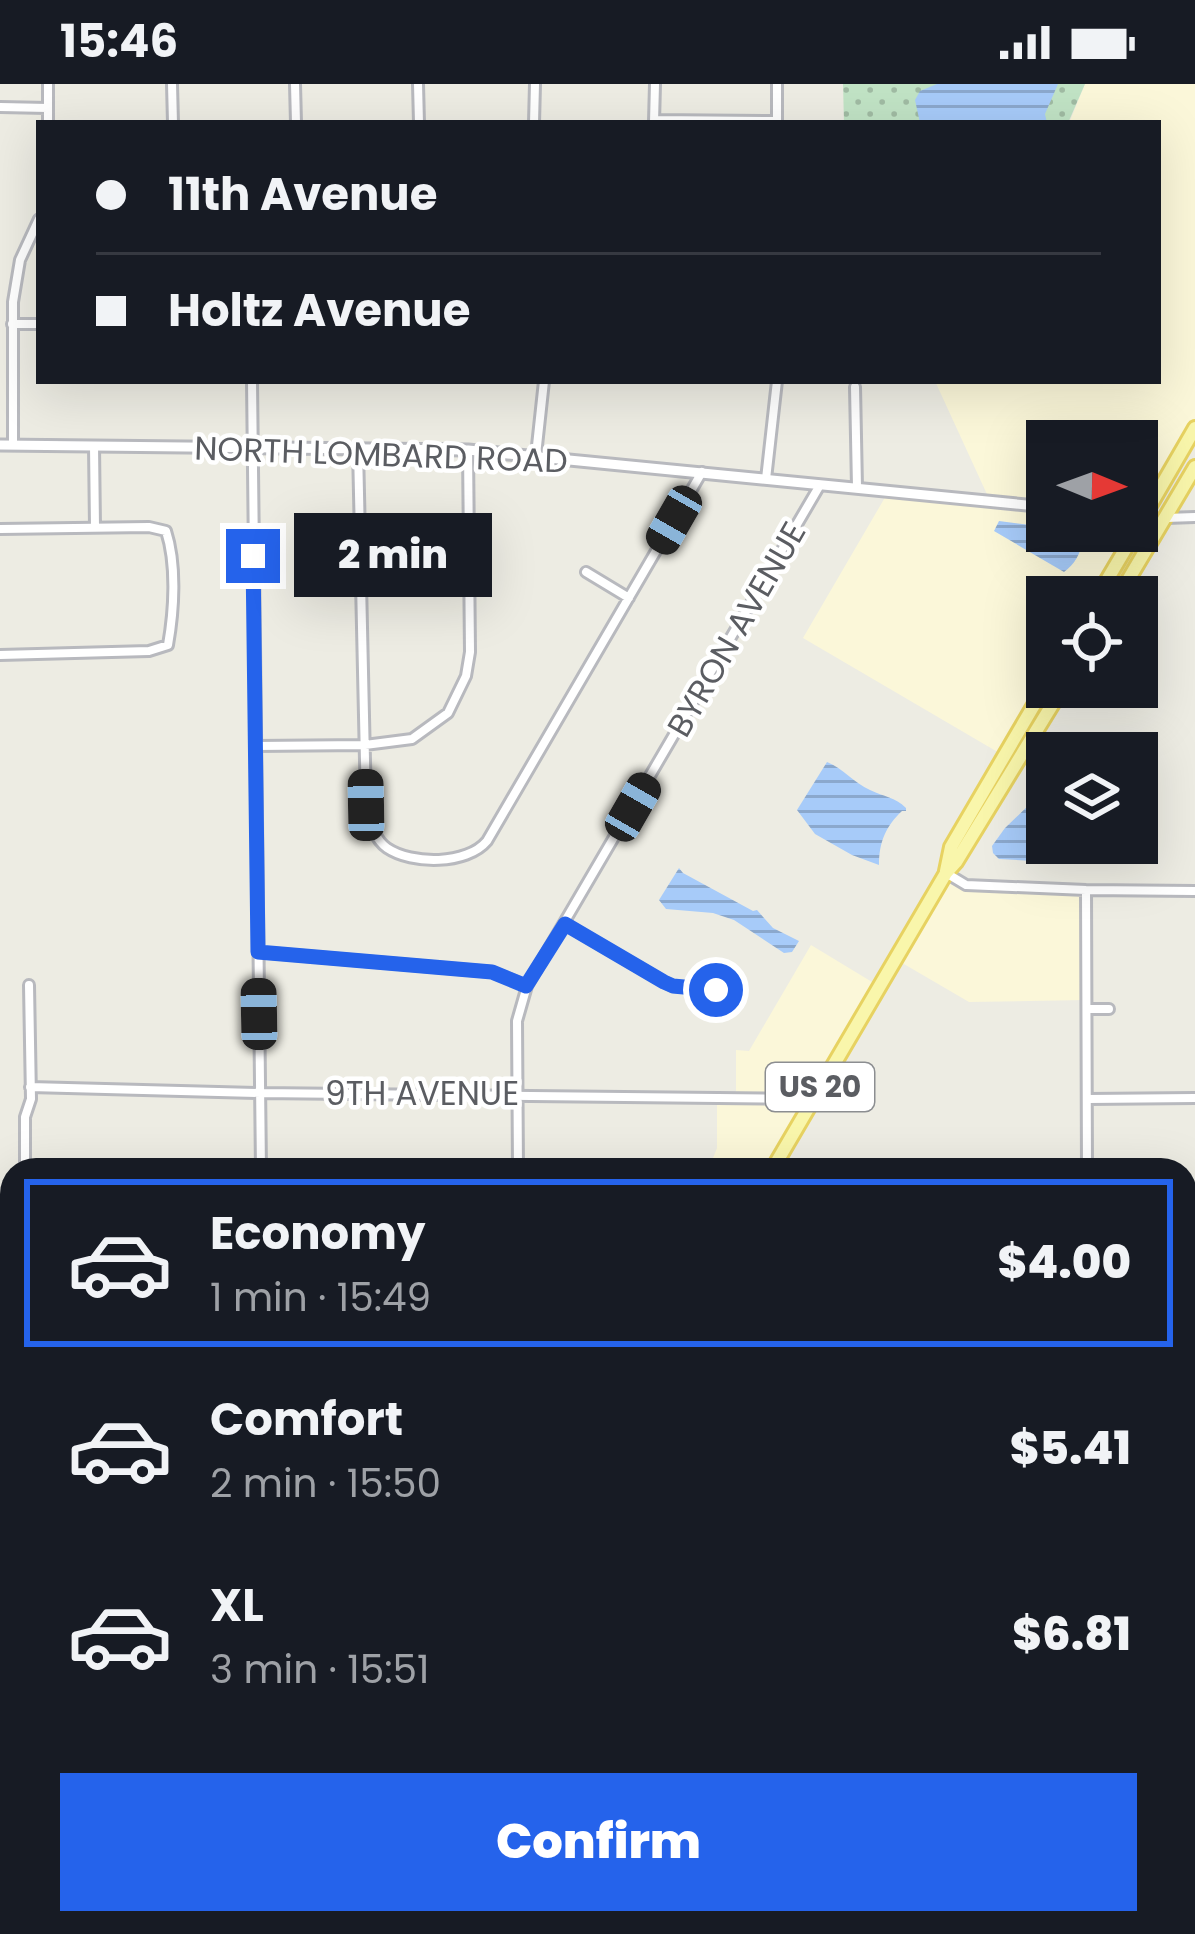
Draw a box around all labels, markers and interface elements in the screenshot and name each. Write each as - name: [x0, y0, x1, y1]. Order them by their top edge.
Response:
- text: 15:46: [60, 10, 178, 73]
- text: 11th Avenue: [168, 163, 437, 226]
- text: Holtz Avenue: [168, 279, 470, 342]
- north arrow: [1026, 420, 1158, 552]
- map controls: [1026, 420, 1158, 864]
- street label: NORTH LOMBARD ROAD: [193, 424, 568, 485]
- car: [640, 480, 708, 560]
- street label: BYRON AVENUE: [656, 513, 817, 746]
- callout: 2 min: [295, 514, 493, 598]
- text: 2 min: [338, 527, 448, 582]
- route end: [226, 529, 280, 583]
- button: locate: [1026, 576, 1158, 708]
- button: layers: [1026, 732, 1158, 864]
- car: [599, 767, 667, 847]
- car: [347, 769, 385, 841]
- route start: [689, 963, 743, 1017]
- car: [240, 978, 278, 1050]
- road number: US 20: [766, 1063, 874, 1111]
- street label: 9TH AVENUE: [325, 1070, 519, 1117]
- text: Economy: [210, 1202, 425, 1265]
- icon: car: [66, 1209, 174, 1317]
- text: $4.00: [997, 1231, 1131, 1294]
- text: 1 min · 15:49: [210, 1270, 431, 1325]
- text: Comfort: [210, 1388, 403, 1451]
- icon: car: [66, 1395, 174, 1503]
- text: $5.41: [1010, 1417, 1131, 1480]
- text: 2 min · 15:50: [210, 1456, 441, 1511]
- text: XL: [210, 1574, 264, 1637]
- icon: car: [66, 1581, 174, 1689]
- text: $6.81: [1012, 1603, 1131, 1666]
- text: 3 min · 15:51: [210, 1642, 429, 1697]
- button: Confirm: [60, 1773, 1137, 1911]

